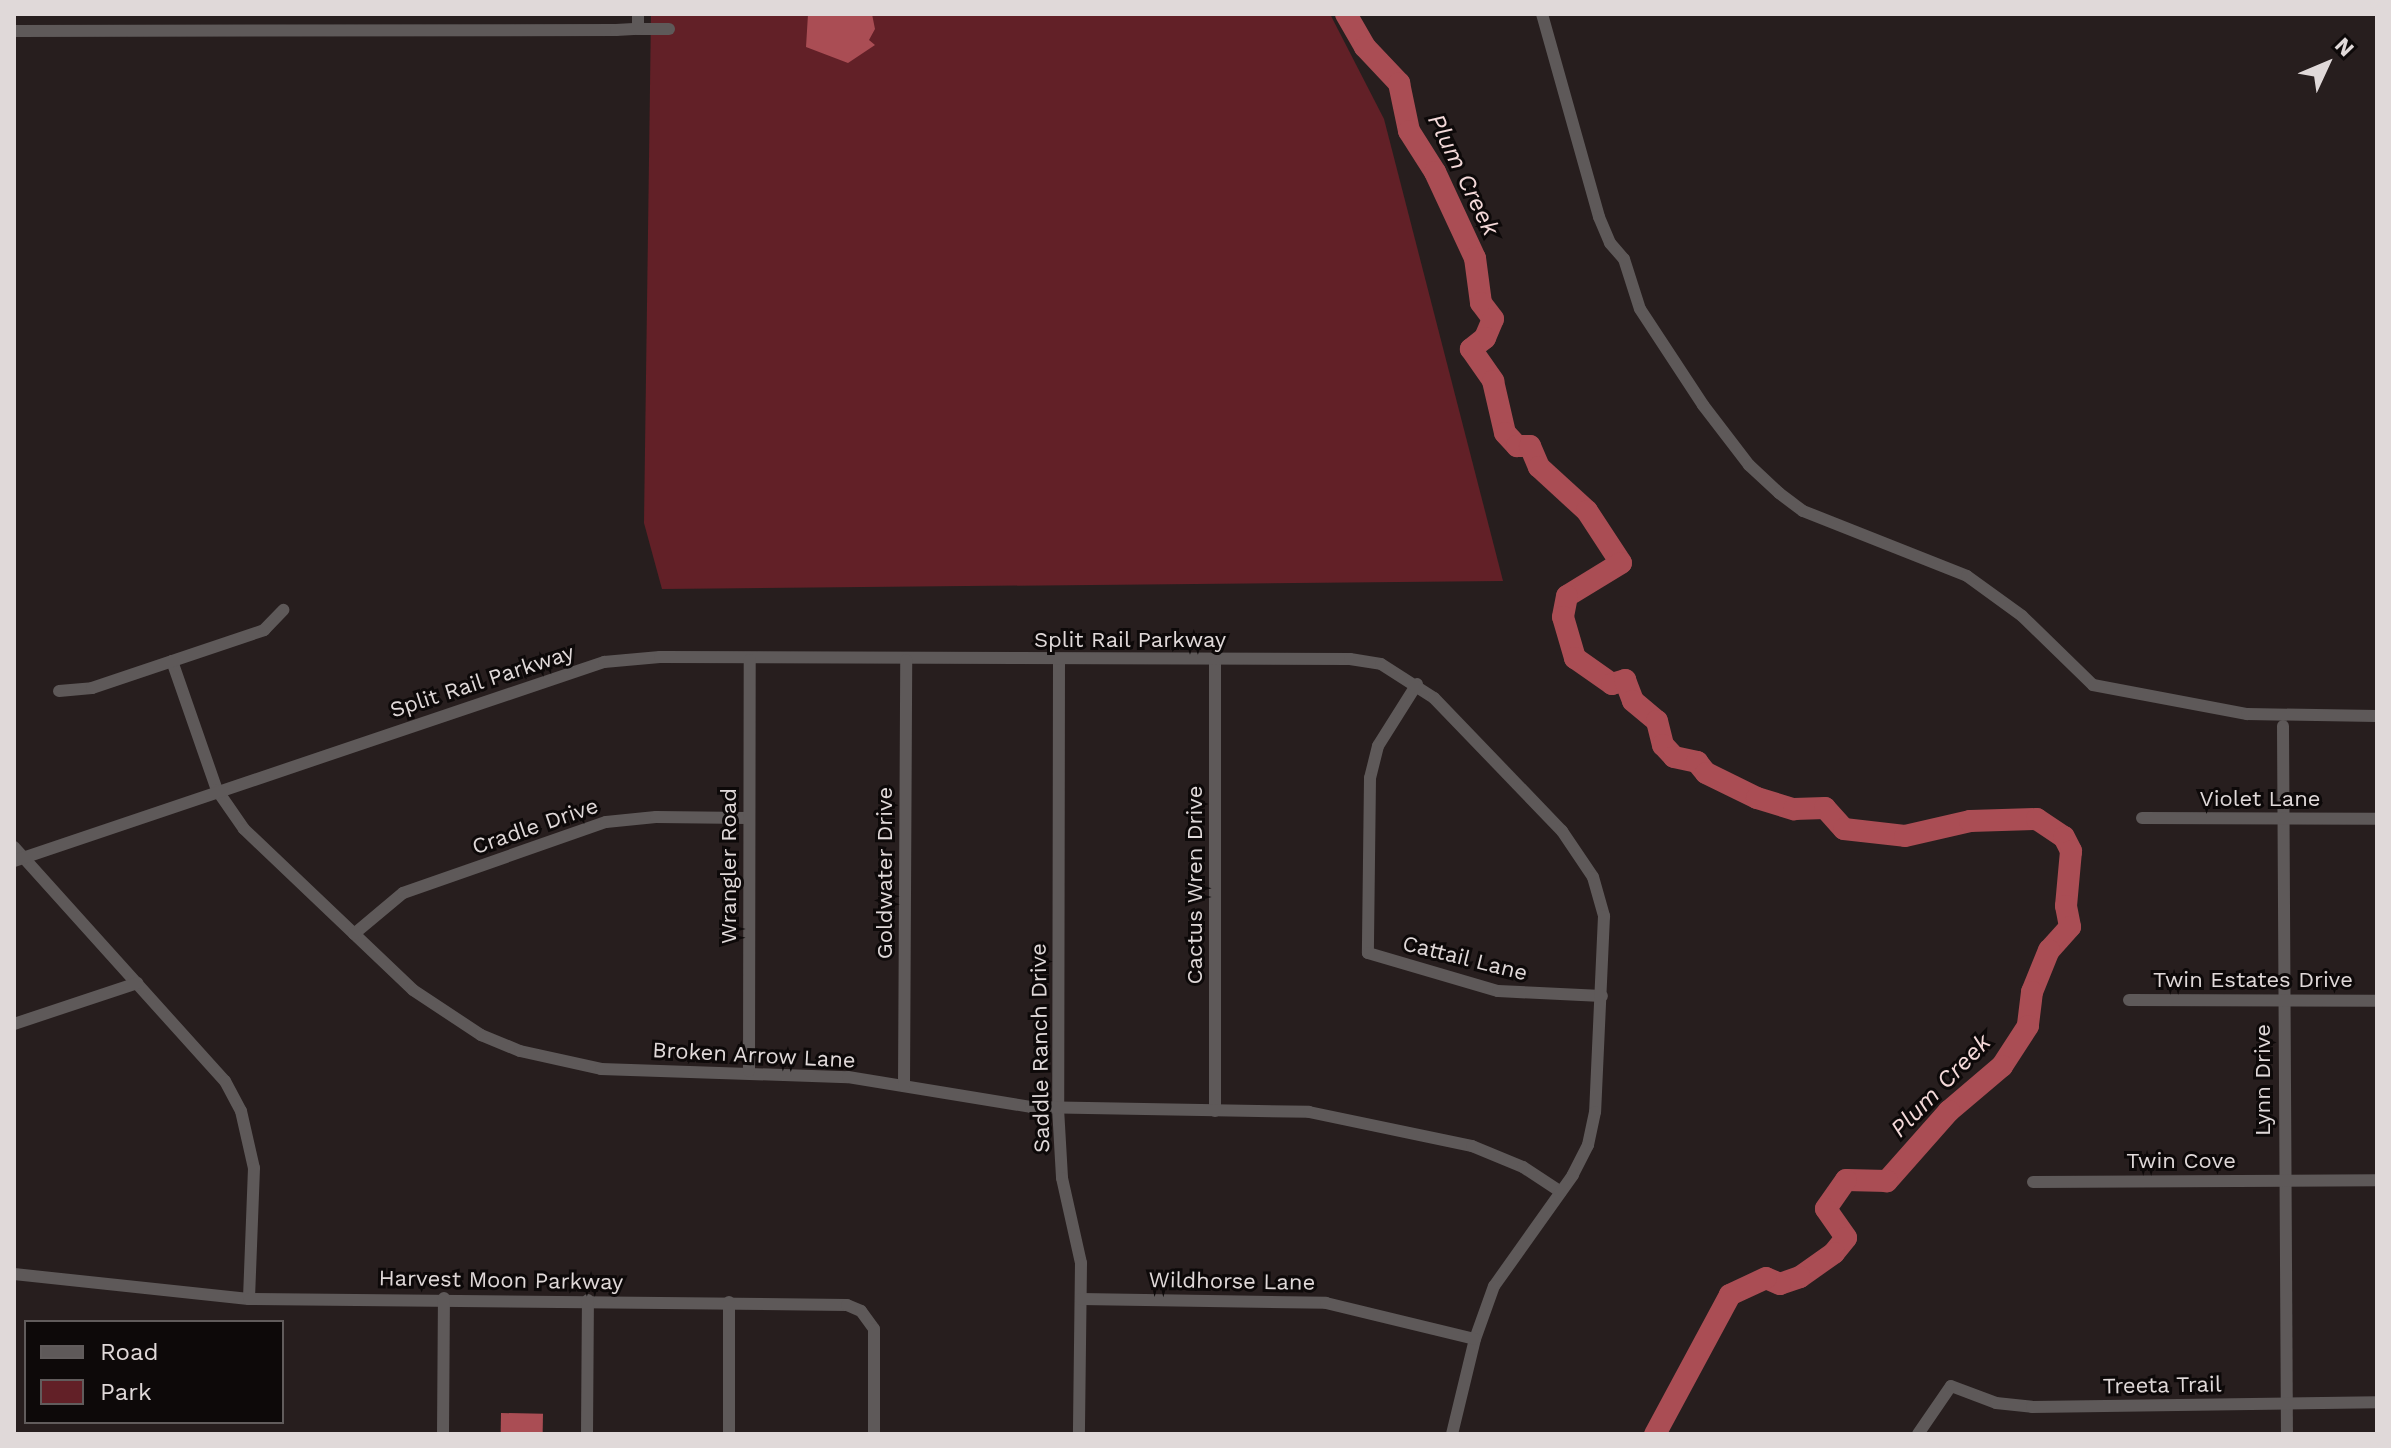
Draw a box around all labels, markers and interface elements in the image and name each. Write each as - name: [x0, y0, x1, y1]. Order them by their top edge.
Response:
- north arrow: [2287, 24, 2367, 104]
- text: N: [2330, 32, 2359, 62]
- water label: Plum Creek: [1421, 109, 1505, 241]
- street label: Split Rail Parkway: [1034, 627, 1226, 653]
- street label: Split Rail Parkway: [386, 639, 578, 723]
- street label: Cactus Wren Drive: [1182, 785, 1208, 985]
- street label: Violet Lane: [2199, 786, 2321, 812]
- street label: Goldwater Drive: [872, 787, 898, 959]
- street label: Wrangler Road: [716, 788, 742, 944]
- street label: Cradle Drive: [468, 792, 602, 860]
- street label: Cattail Lane: [1399, 930, 1531, 986]
- street label: Saddle Ranch Drive: [1025, 943, 1055, 1153]
- street label: Twin Estates Drive: [2153, 967, 2353, 993]
- street label: Lynn Drive: [2250, 1024, 2276, 1136]
- water label: Plum Creek: [1885, 1028, 1997, 1144]
- street label: Broken Arrow Lane: [651, 1036, 857, 1074]
- street label: Twin Cove: [2126, 1148, 2236, 1174]
- street label: Harvest Moon Parkway: [378, 1265, 624, 1295]
- street label: Wildhorse Lane: [1149, 1266, 1315, 1296]
- legend: [24, 1320, 284, 1424]
- text: Road: [100, 1338, 159, 1366]
- street label: Treeta Trail: [2102, 1371, 2222, 1399]
- text: Park: [100, 1378, 152, 1406]

